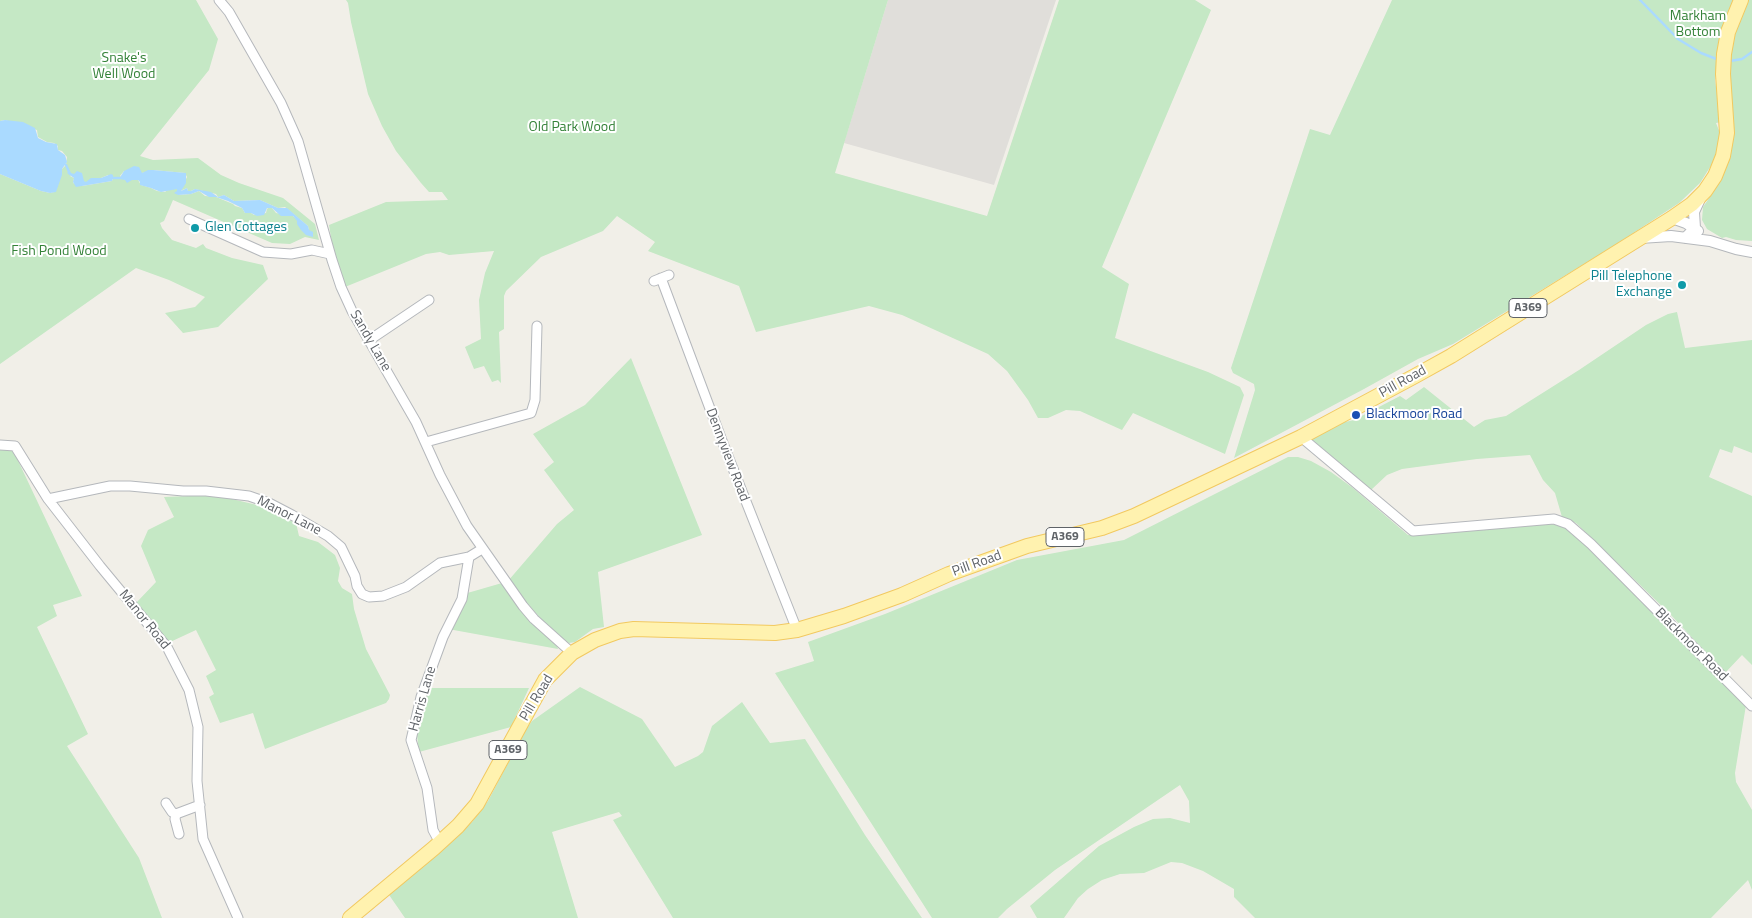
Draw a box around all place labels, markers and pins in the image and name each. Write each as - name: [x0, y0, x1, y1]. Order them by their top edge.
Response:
- place label: Glen Cottages: [205, 220, 287, 236]
- marker: Glen Cottages: [189, 222, 201, 234]
- place label: Pill Telephone Exchange: [1591, 269, 1672, 302]
- marker: Pill Telephone Exchange: [1676, 279, 1688, 291]
- place label: Blackmoor Road: [1366, 407, 1462, 423]
- marker: Blackmoor Road: [1350, 409, 1362, 421]

